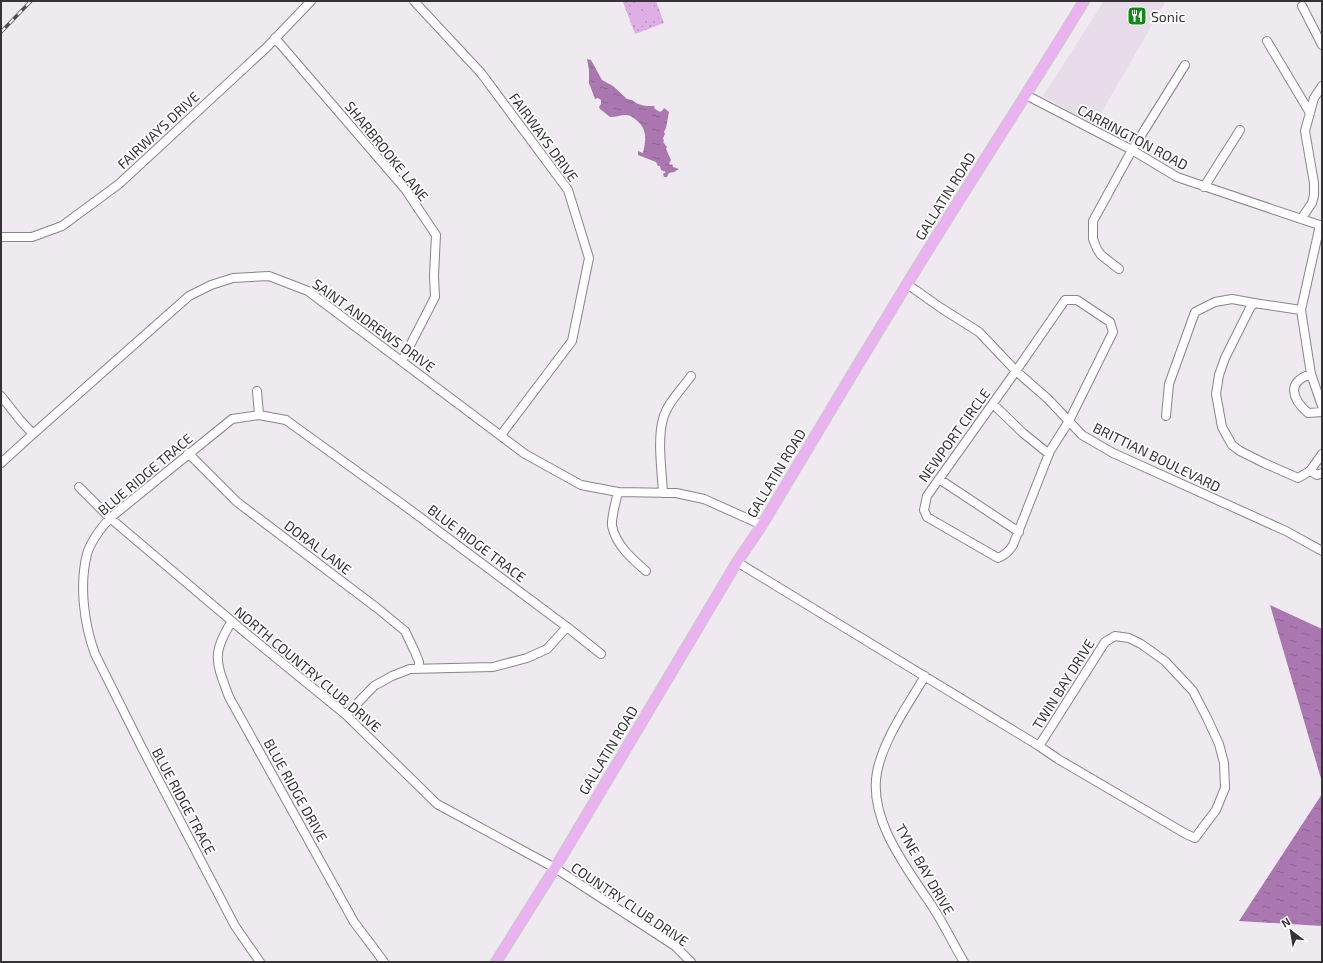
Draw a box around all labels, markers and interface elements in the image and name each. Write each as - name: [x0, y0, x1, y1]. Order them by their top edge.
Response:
- restaurant icon: Sonic: [1126, 5, 1148, 27]
- place label: Sonic: [1151, 8, 1185, 25]
- street label: FAIRWAYS DRIVE: [114, 88, 203, 172]
- street label: FAIRWAYS DRIVE: [506, 89, 582, 185]
- street label: SHARBROOKE LANE: [342, 98, 433, 204]
- street label: CARRINGTON ROAD: [1075, 101, 1191, 173]
- street label: GALLATIN ROAD: [911, 149, 979, 243]
- street label: SAINT ANDREWS DRIVE: [309, 275, 439, 375]
- street label: NEWPORT CIRCLE: [914, 385, 994, 485]
- street label: BRITTIAN BOULEVARD: [1090, 419, 1224, 495]
- street label: GALLATIN ROAD: [743, 426, 809, 520]
- street label: BLUE RIDGE TRACE: [94, 429, 196, 519]
- street label: BLUE RIDGE TRACE: [425, 501, 529, 585]
- street label: DORAL LANE: [281, 516, 355, 578]
- street label: NORTH COUNTRY CLUB DRIVE: [231, 603, 385, 735]
- street label: TWIN BAY DRIVE: [1028, 636, 1098, 732]
- street label: GALLATIN ROAD: [575, 703, 641, 797]
- street label: BLUE RIDGE DRIVE: [261, 735, 331, 845]
- street label: BLUE RIDGE TRACE: [149, 745, 219, 857]
- street label: TYNE BAY DRIVE: [892, 820, 958, 918]
- street label: COUNTRY CLUB DRIVE: [568, 858, 692, 950]
- north arrow: [1271, 911, 1311, 951]
- text: N: [1279, 914, 1292, 930]

